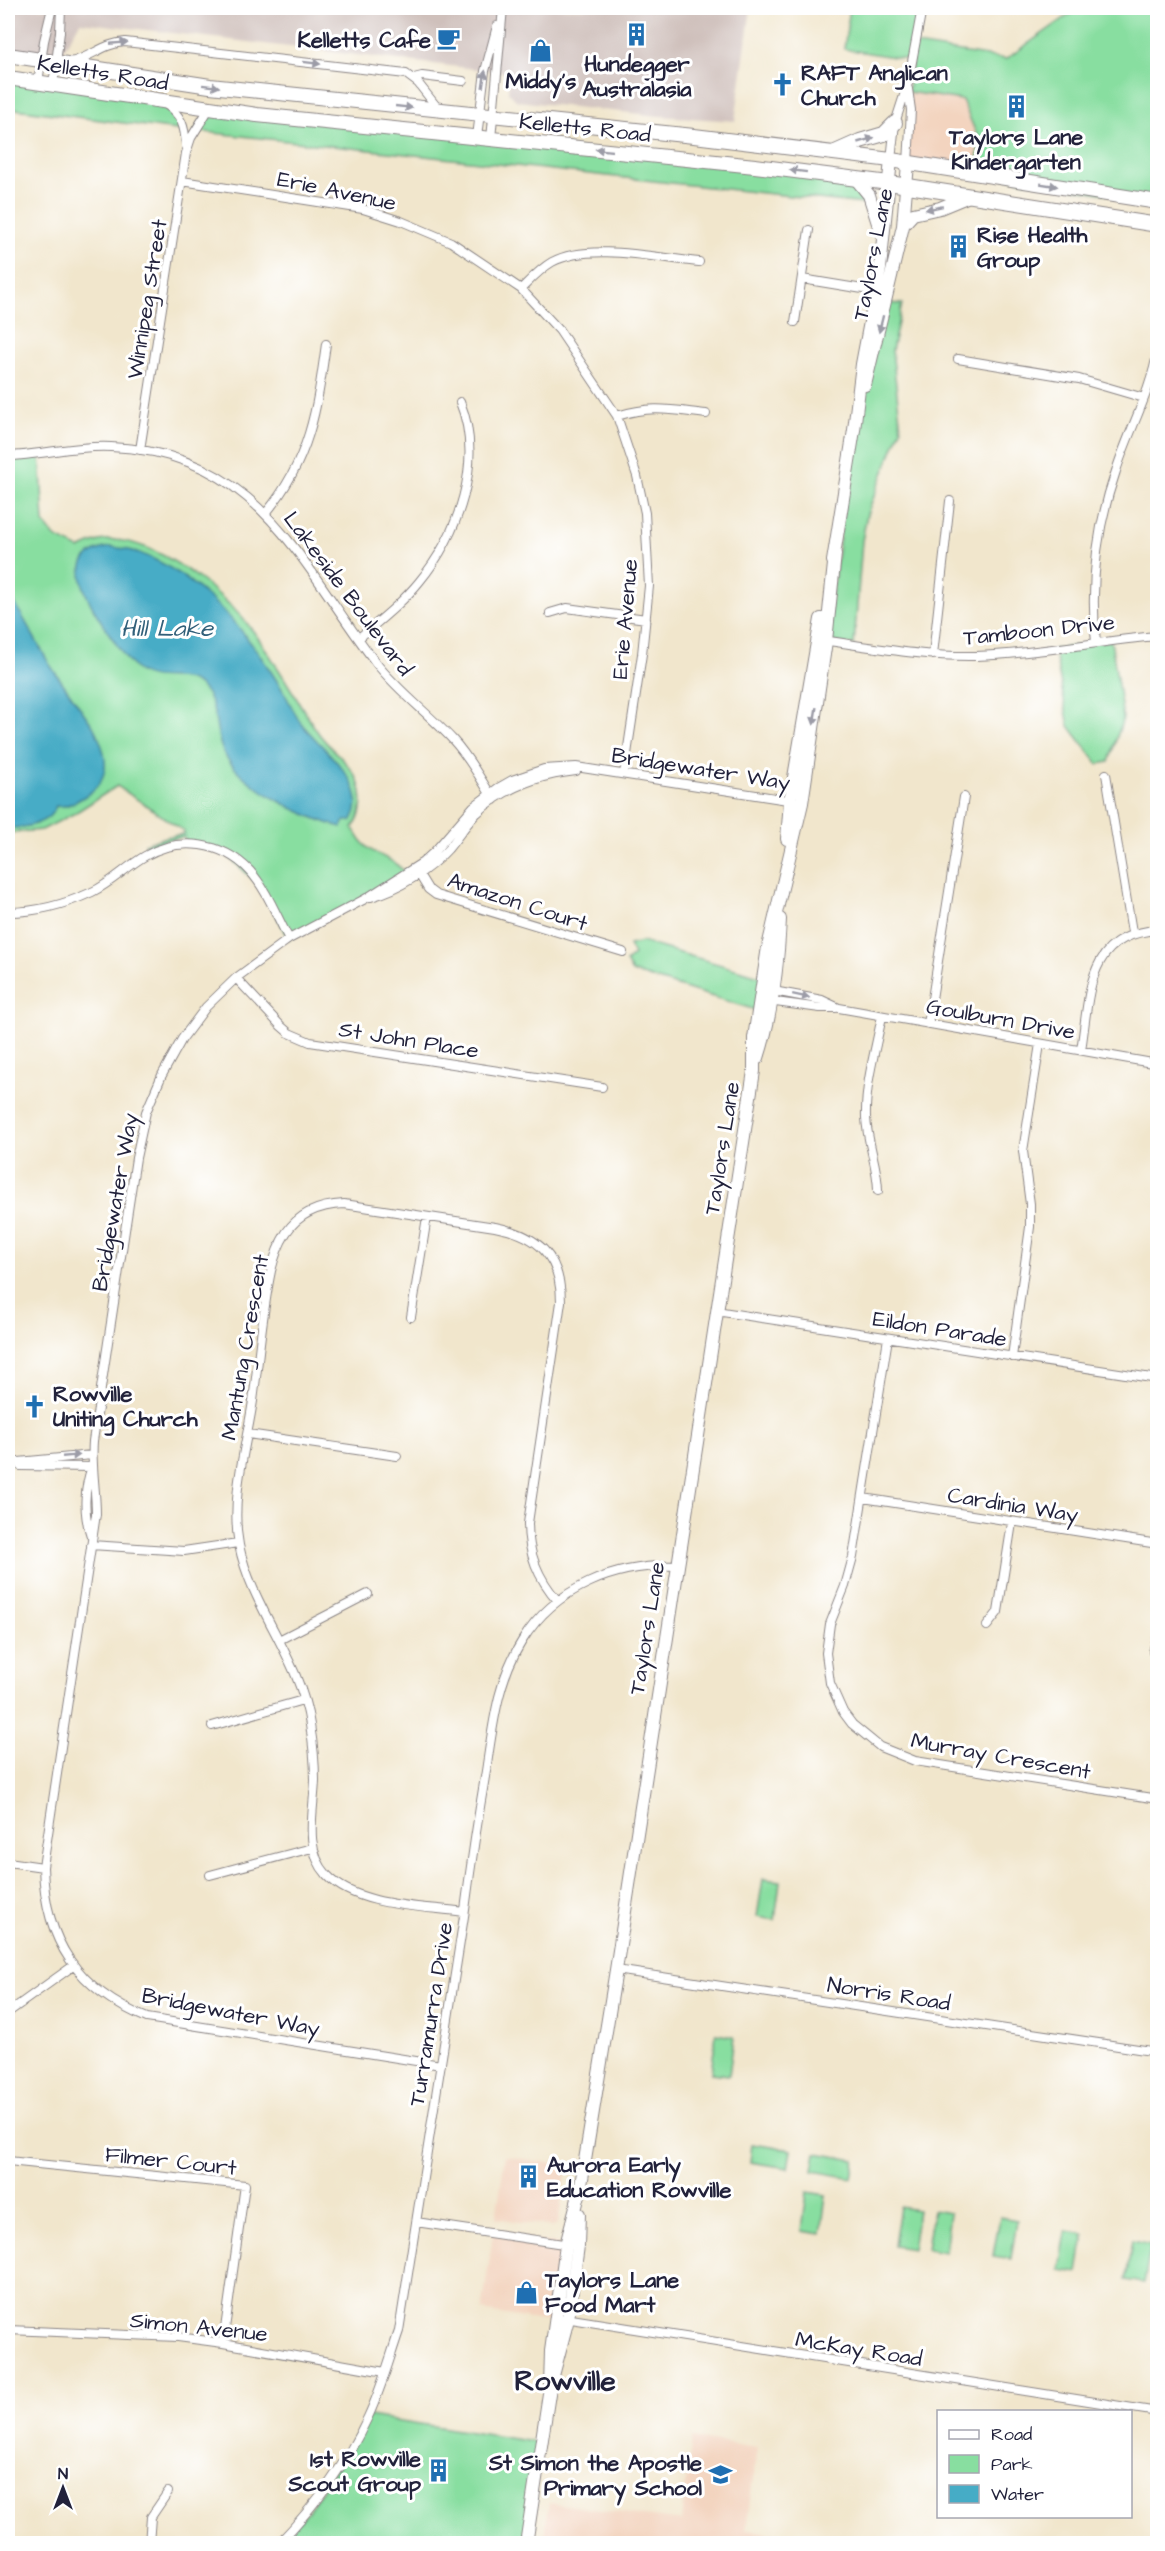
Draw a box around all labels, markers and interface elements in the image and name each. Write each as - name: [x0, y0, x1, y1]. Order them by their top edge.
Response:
- building icon: Hundegger Australasia: [624, 21, 650, 47]
- place label: Kelletts Cafe: [298, 25, 431, 56]
- cafe icon: Kelletts Cafe: [436, 26, 462, 52]
- one-way arrow: [109, 38, 128, 48]
- shop icon: Middy's: [528, 38, 554, 64]
- street label: Kelletts Road: [35, 48, 170, 99]
- place label: Hundegger Australasia: [583, 49, 692, 105]
- place label: RAFT Anglican Church: [801, 58, 948, 114]
- one-way arrow: [303, 59, 322, 68]
- place label: Middy's: [506, 66, 576, 99]
- one-way arrow: [480, 70, 489, 89]
- church icon: RAFT Anglican Church: [770, 72, 796, 98]
- one-way arrow: [201, 82, 220, 91]
- building icon: Taylors Lane Kindergarten: [1003, 94, 1029, 120]
- one-way arrow: [395, 102, 414, 112]
- street label: Kelletts Road: [517, 106, 652, 151]
- place label: Taylors Lane Kindergarten: [948, 122, 1083, 179]
- one-way arrow: [857, 134, 875, 144]
- one-way arrow: [594, 145, 613, 155]
- street label: Erie Avenue: [274, 164, 399, 219]
- one-way arrow: [788, 166, 807, 176]
- one-way arrow: [1039, 180, 1058, 189]
- street label: Taylors Lane: [845, 185, 902, 323]
- one-way arrow: [924, 204, 943, 214]
- street label: Winnipeg Street: [120, 217, 176, 382]
- place label: Rise Health Group: [977, 220, 1089, 276]
- building icon: Rise Health Group: [946, 234, 972, 260]
- one-way arrow: [875, 315, 885, 333]
- street label: Lakeside Boulevard: [276, 505, 420, 683]
- street label: Erie Avenue: [605, 558, 646, 681]
- street label: Tamboon Drive: [962, 607, 1116, 654]
- water label: Hill Lake: [121, 612, 214, 646]
- one-way arrow: [811, 707, 820, 726]
- street label: Bridgewater Way: [609, 740, 792, 800]
- street label: Amazon Court: [443, 865, 592, 940]
- street label: Goulburn Drive: [924, 991, 1078, 1048]
- one-way arrow: [792, 992, 811, 1001]
- street label: St John Place: [337, 1014, 481, 1067]
- street label: Taylors Lane: [697, 1079, 749, 1217]
- street label: Bridgewater Way: [85, 1111, 147, 1294]
- street label: Mantung Crescent: [214, 1252, 278, 1443]
- street label: Eildon Parade: [871, 1304, 1009, 1355]
- place label: Rowville Uniting Church: [53, 1379, 199, 1436]
- church icon: Rowville Uniting Church: [22, 1393, 48, 1419]
- one-way arrow: [61, 1451, 80, 1461]
- street label: Cardinia Way: [945, 1480, 1080, 1532]
- street label: Taylors Lane: [622, 1559, 674, 1697]
- street label: Murray Crescent: [908, 1725, 1093, 1789]
- street label: Turramurra Drive: [402, 1920, 461, 2108]
- street label: Norris Road: [825, 1969, 953, 2020]
- street label: Bridgewater Way: [139, 1980, 322, 2046]
- street label: Filmer Court: [104, 2139, 238, 2184]
- place label: Aurora Early Education Rowville: [547, 2150, 731, 2206]
- building icon: Aurora Early Education Rowville: [516, 2164, 542, 2190]
- place label: Taylors Lane Food Mart: [544, 2265, 679, 2321]
- shop icon: Taylors Lane Food Mart: [514, 2279, 540, 2305]
- street label: Simon Avenue: [128, 2305, 269, 2350]
- street label: McKay Road: [793, 2324, 924, 2376]
- district label: Rowville: [514, 2362, 616, 2401]
- legend: [937, 2410, 1132, 2518]
- text: Road: [991, 2422, 1032, 2447]
- place label: 1st Rowville Scout Group: [288, 2444, 422, 2500]
- place label: St Simon the Apostle Primary School: [488, 2448, 703, 2506]
- text: Park: [991, 2452, 1033, 2477]
- north arrow: [33, 2458, 93, 2518]
- building icon: 1st Rowville Scout Group: [426, 2458, 452, 2484]
- school or university icon: St Simon the Apostle Primary School: [707, 2462, 733, 2488]
- text: N: [58, 2463, 68, 2485]
- text: Water: [991, 2482, 1044, 2507]

